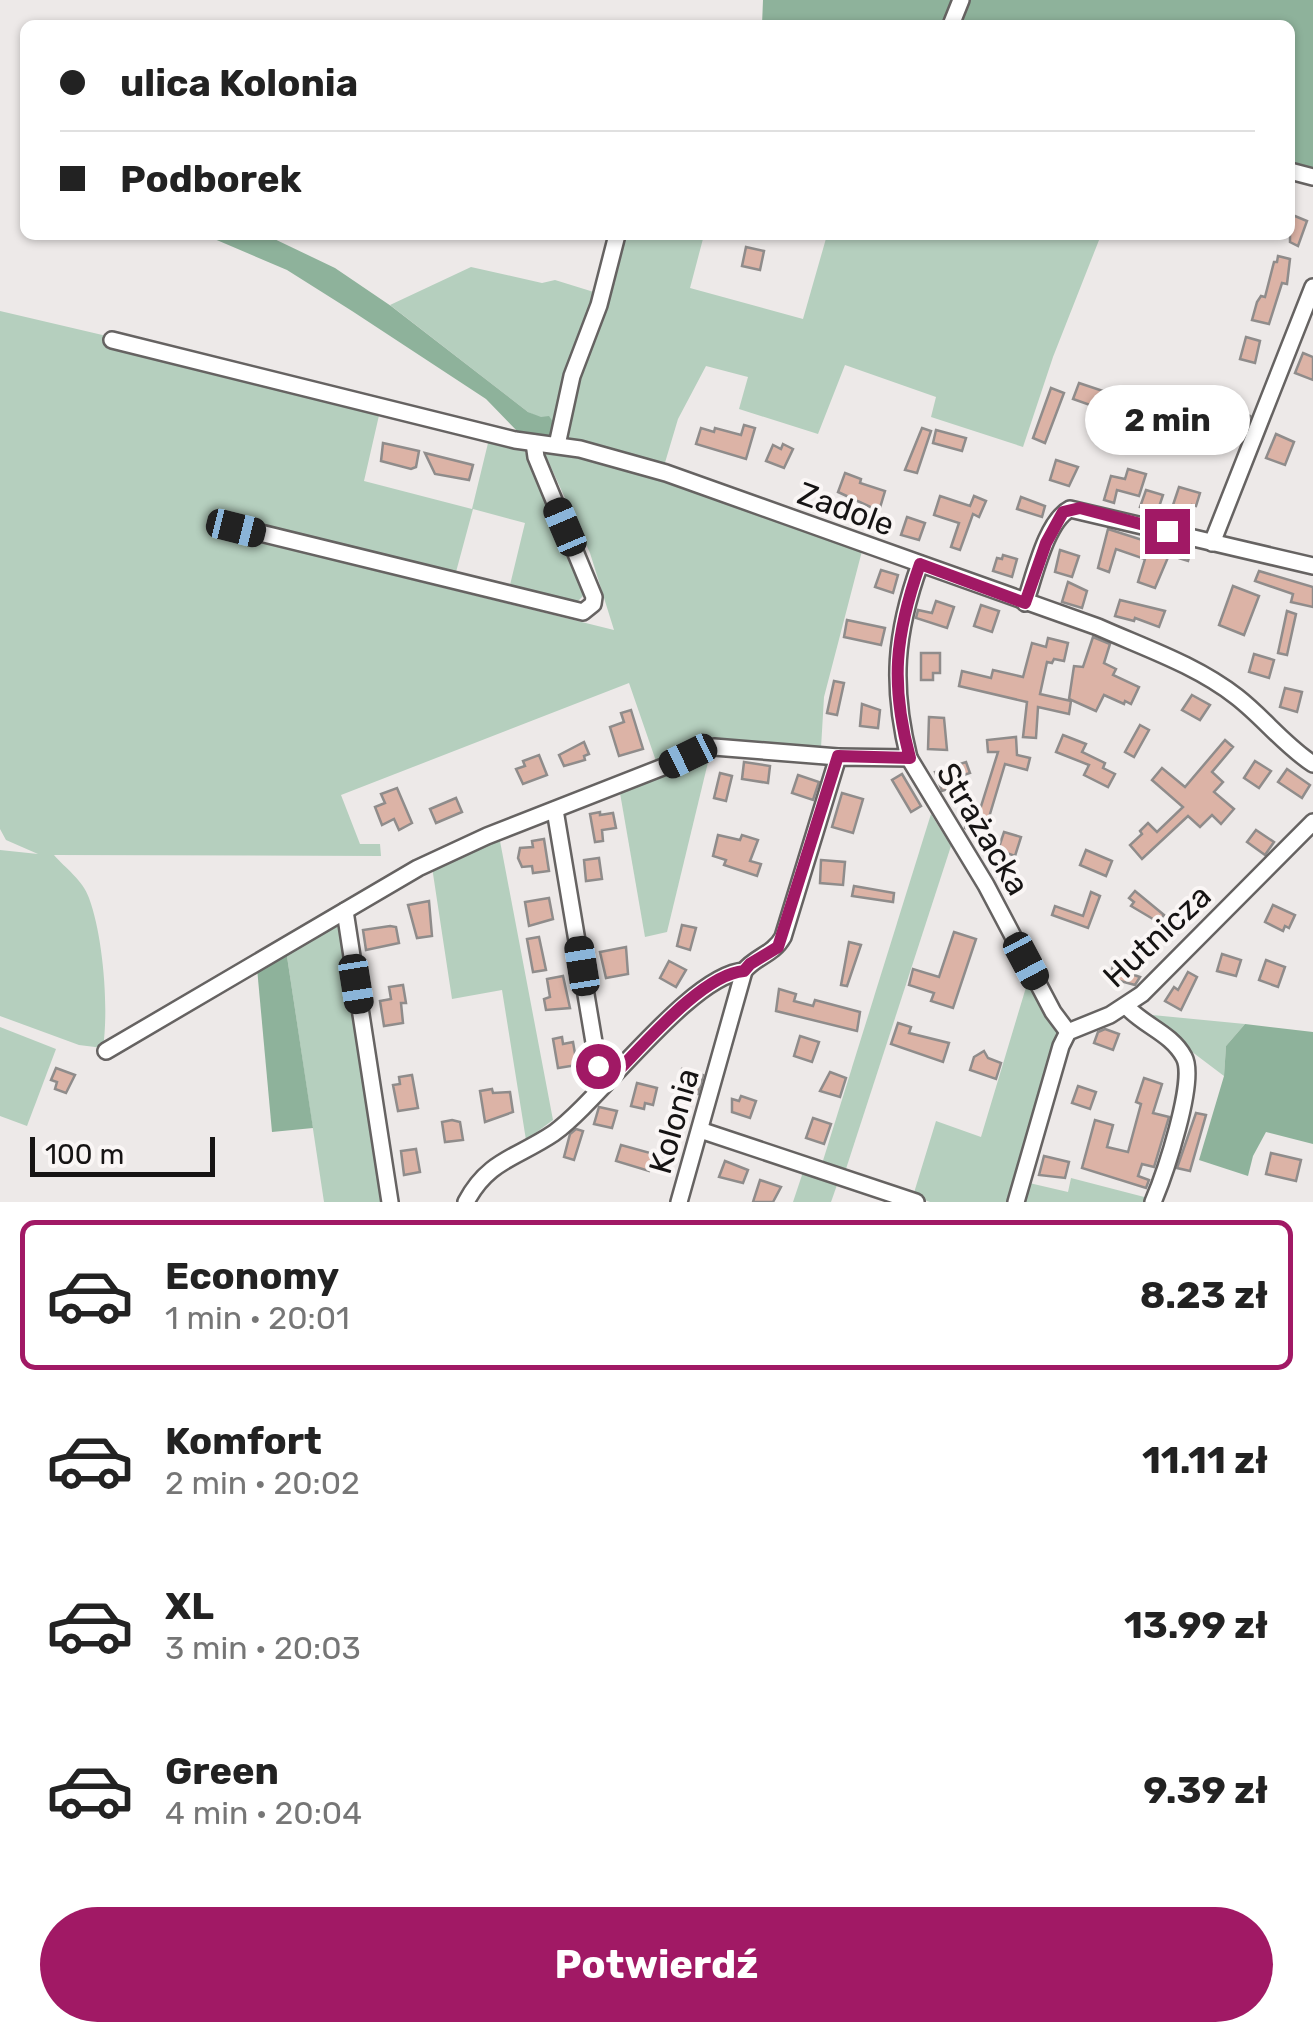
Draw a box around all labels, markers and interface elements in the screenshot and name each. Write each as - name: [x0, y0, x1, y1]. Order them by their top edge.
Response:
- text: ulica Kolonia: [120, 60, 358, 106]
- text: Podborek: [120, 156, 302, 202]
- callout: 2 min: [1084, 386, 1250, 456]
- text: 2 min: [1124, 401, 1211, 439]
- street label: Zadole: [793, 474, 899, 544]
- car: [539, 494, 591, 560]
- car: [203, 506, 269, 550]
- route end: [1145, 509, 1190, 554]
- car: [654, 729, 722, 783]
- street label: Strażacka: [929, 756, 1037, 902]
- street label: Hutnicza: [1095, 877, 1219, 995]
- car: [999, 927, 1053, 995]
- car: [562, 934, 602, 998]
- car: [336, 952, 376, 1016]
- route start: [576, 1044, 621, 1089]
- street label: Kolonia: [641, 1064, 707, 1178]
- scale bar: [30, 1132, 215, 1176]
- text: 100 m: [45, 1138, 124, 1171]
- icon: car: [45, 1250, 135, 1340]
- text: Economy: [165, 1253, 339, 1299]
- text: 8.23 zł: [1140, 1272, 1268, 1318]
- text: 1 min · 20:01: [165, 1299, 350, 1337]
- icon: car: [45, 1415, 135, 1505]
- text: Komfort: [165, 1418, 322, 1464]
- text: 11.11 zł: [1142, 1437, 1268, 1483]
- text: 2 min · 20:02: [165, 1464, 360, 1502]
- icon: car: [45, 1580, 135, 1670]
- text: XL: [165, 1583, 214, 1629]
- text: 13.99 zł: [1124, 1602, 1268, 1648]
- text: 3 min · 20:03: [165, 1629, 361, 1667]
- icon: car: [45, 1745, 135, 1835]
- text: Green: [165, 1748, 279, 1794]
- text: 9.39 zł: [1143, 1767, 1268, 1813]
- text: 4 min · 20:04: [165, 1794, 362, 1832]
- button: Potwierdź: [40, 1907, 1273, 2022]

